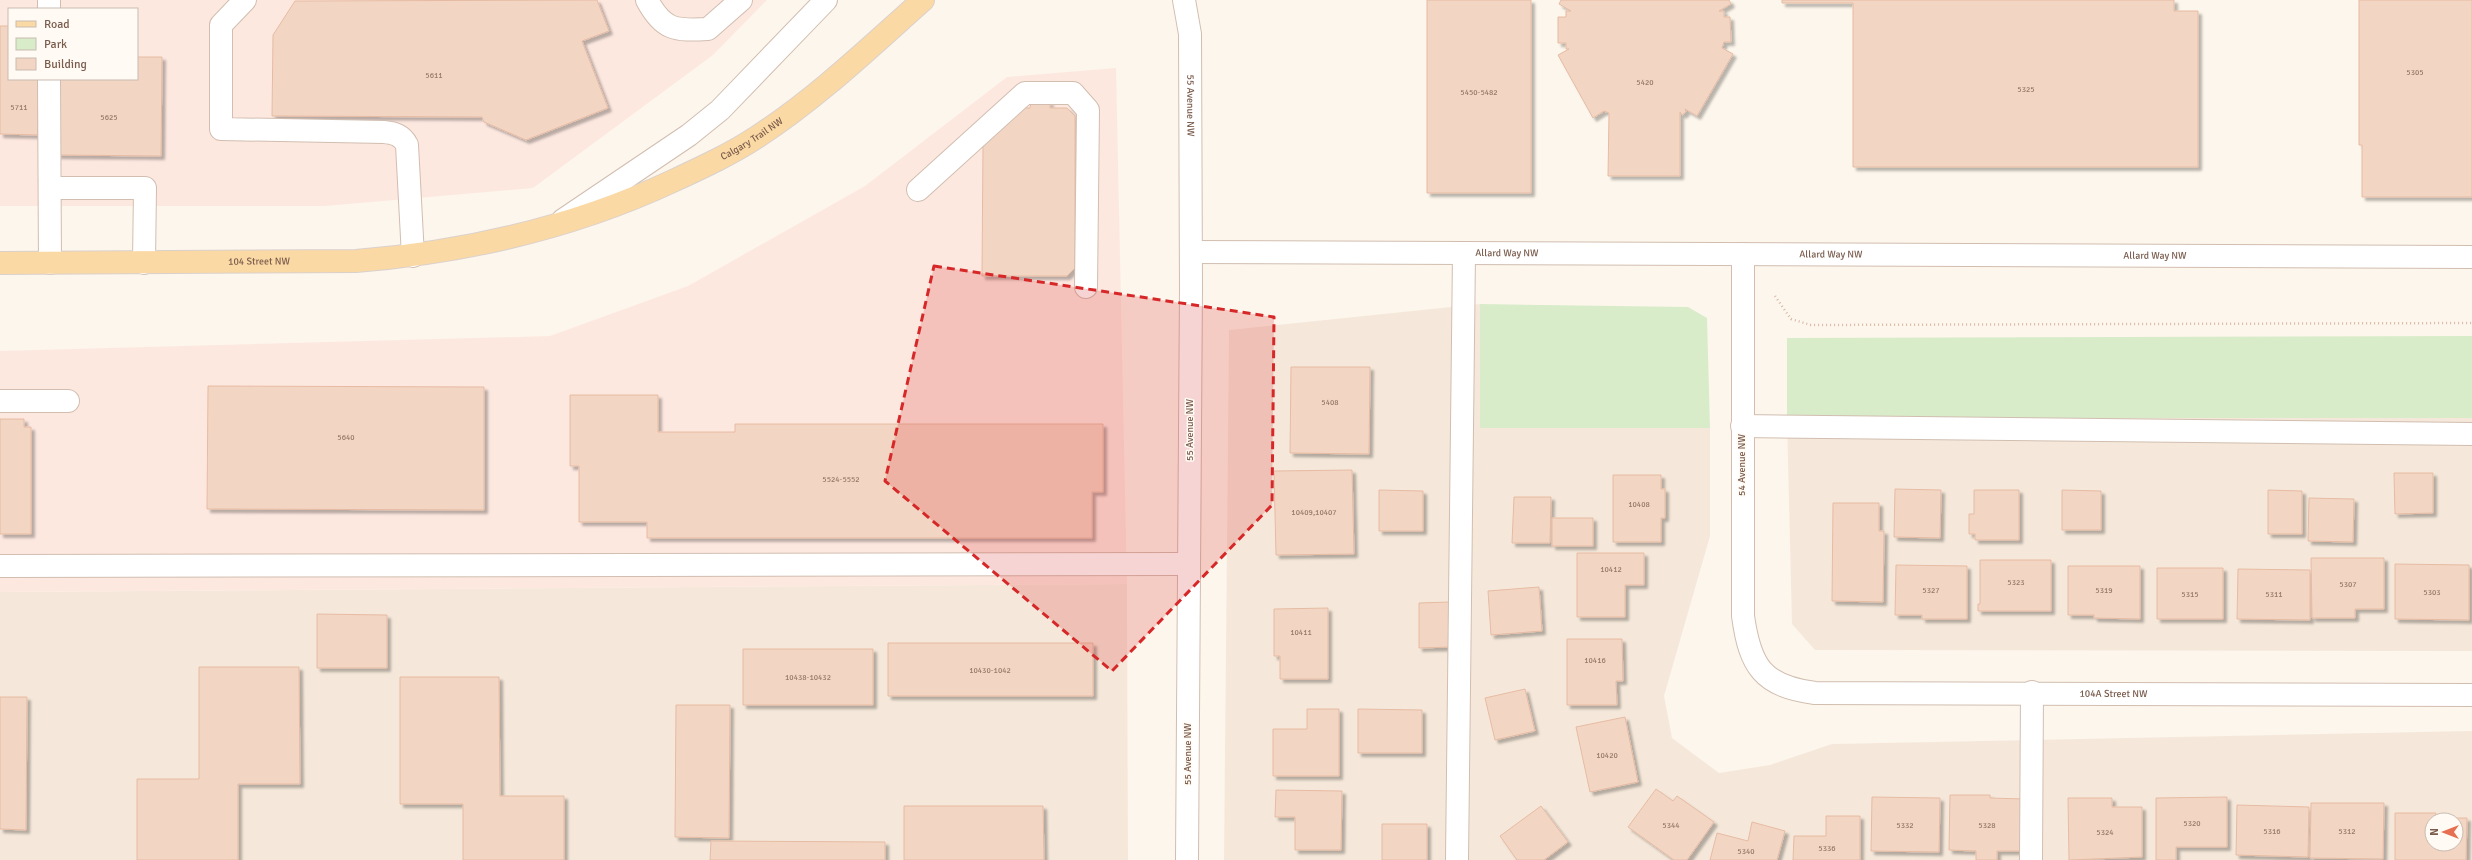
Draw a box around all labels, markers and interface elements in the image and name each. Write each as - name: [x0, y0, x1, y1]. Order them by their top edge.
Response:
- legend: [8, 8, 138, 80]
- text: Road: [44, 17, 70, 32]
- text: Park: [44, 37, 67, 52]
- text: Building: [44, 57, 87, 72]
- house number: 5305: [2406, 67, 2424, 77]
- house number: 5611: [425, 70, 443, 80]
- street label: 55 Avenue NW: [1184, 75, 1196, 137]
- house number: 5420: [1636, 77, 1654, 87]
- house number: 5325: [2017, 84, 2035, 94]
- house number: 5450-5482: [1460, 87, 1498, 97]
- house number: 5711: [10, 102, 28, 112]
- house number: 5625: [100, 112, 118, 122]
- street label: Calgary Trail NW: [718, 115, 786, 163]
- street label: Allard Way NW: [1475, 247, 1539, 259]
- street label: Allard Way NW: [1799, 248, 1863, 261]
- street label: Allard Way NW: [2123, 250, 2187, 262]
- street label: 104 Street NW: [228, 255, 291, 268]
- house number: 5408: [1321, 397, 1339, 407]
- street label: 55 Avenue NW: [1184, 399, 1196, 461]
- house number: 5640: [337, 432, 355, 442]
- street label: 54 Avenue NW: [1736, 434, 1748, 496]
- house number: 5524-5552: [822, 474, 860, 484]
- house number: 10408: [1628, 499, 1650, 509]
- house number: 10409,10407: [1291, 507, 1337, 517]
- house number: 10412: [1600, 564, 1622, 574]
- house number: 5323: [2007, 577, 2025, 587]
- house number: 5307: [2339, 579, 2357, 589]
- house number: 5327: [1922, 585, 1940, 595]
- house number: 5319: [2095, 585, 2113, 595]
- house number: 5303: [2423, 587, 2441, 597]
- house number: 5315: [2181, 589, 2199, 599]
- house number: 5311: [2265, 589, 2283, 599]
- house number: 10411: [1290, 627, 1312, 637]
- house number: 10416: [1584, 655, 1606, 665]
- house number: 10430-1042: [969, 665, 1011, 675]
- house number: 10438-10432: [785, 672, 831, 682]
- street label: 104A Street NW: [2079, 688, 2148, 700]
- street label: 55 Avenue NW: [1182, 723, 1194, 785]
- house number: 10420: [1596, 750, 1618, 760]
- north arrow: [2424, 812, 2464, 852]
- house number: 5320: [2183, 818, 2201, 828]
- house number: 5344: [1662, 820, 1680, 830]
- house number: 5332: [1896, 820, 1914, 830]
- house number: 5328: [1978, 820, 1996, 830]
- house number: 5316: [2263, 826, 2281, 836]
- house number: 5312: [2338, 826, 2356, 836]
- house number: 5324: [2096, 827, 2114, 837]
- text: N: [2428, 828, 2441, 836]
- house number: 5336: [1818, 843, 1836, 853]
- house number: 5340: [1737, 846, 1755, 856]

